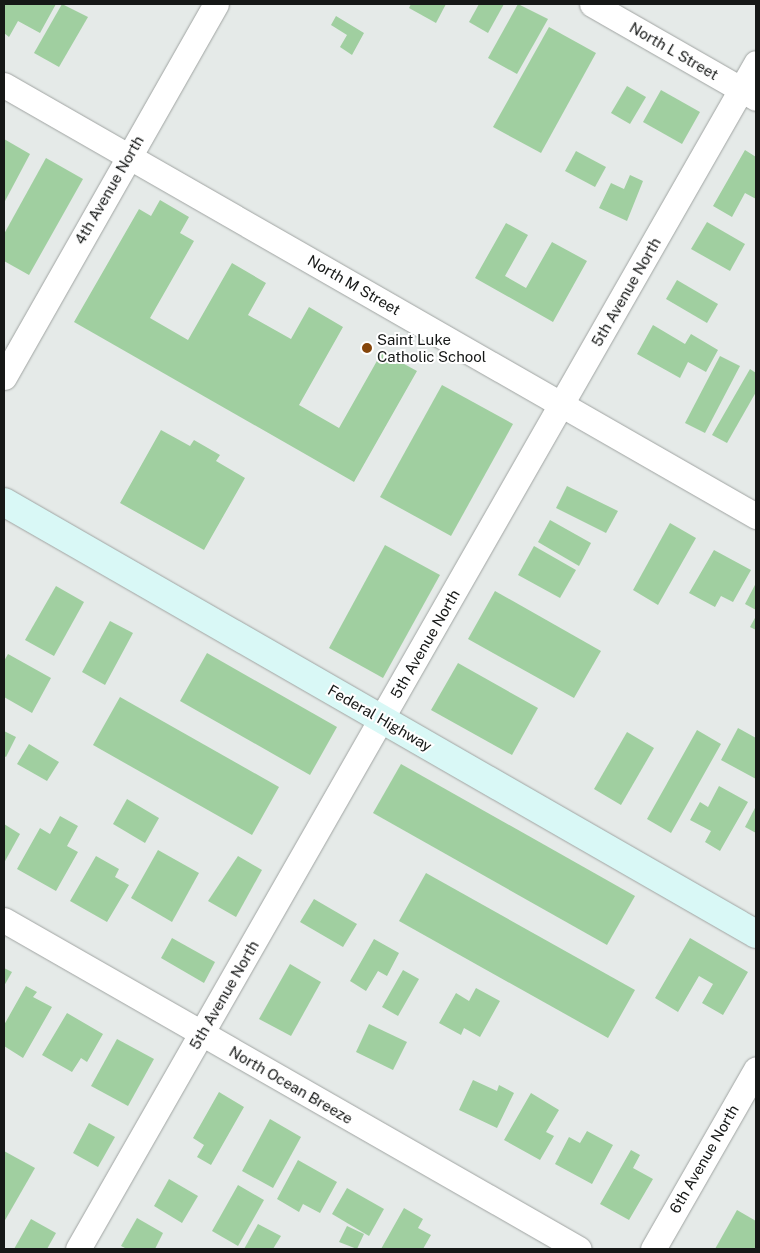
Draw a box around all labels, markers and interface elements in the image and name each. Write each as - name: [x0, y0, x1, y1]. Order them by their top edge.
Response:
- street label: North L Street: [626, 18, 722, 84]
- street label: 4th Avenue North: [71, 132, 147, 248]
- street label: 5th Avenue North: [588, 234, 664, 350]
- street label: North M Street: [304, 251, 404, 319]
- place label: Saint Luke Catholic School: [377, 330, 486, 365]
- marker: Saint Luke Catholic School: [361, 342, 373, 354]
- street label: 5th Avenue North: [387, 586, 463, 702]
- street label: Federal Highway: [325, 681, 435, 755]
- street label: 5th Avenue North: [186, 937, 262, 1053]
- street label: North Ocean Breeze: [226, 1042, 356, 1128]
- street label: 6th Avenue North: [666, 1101, 742, 1217]

